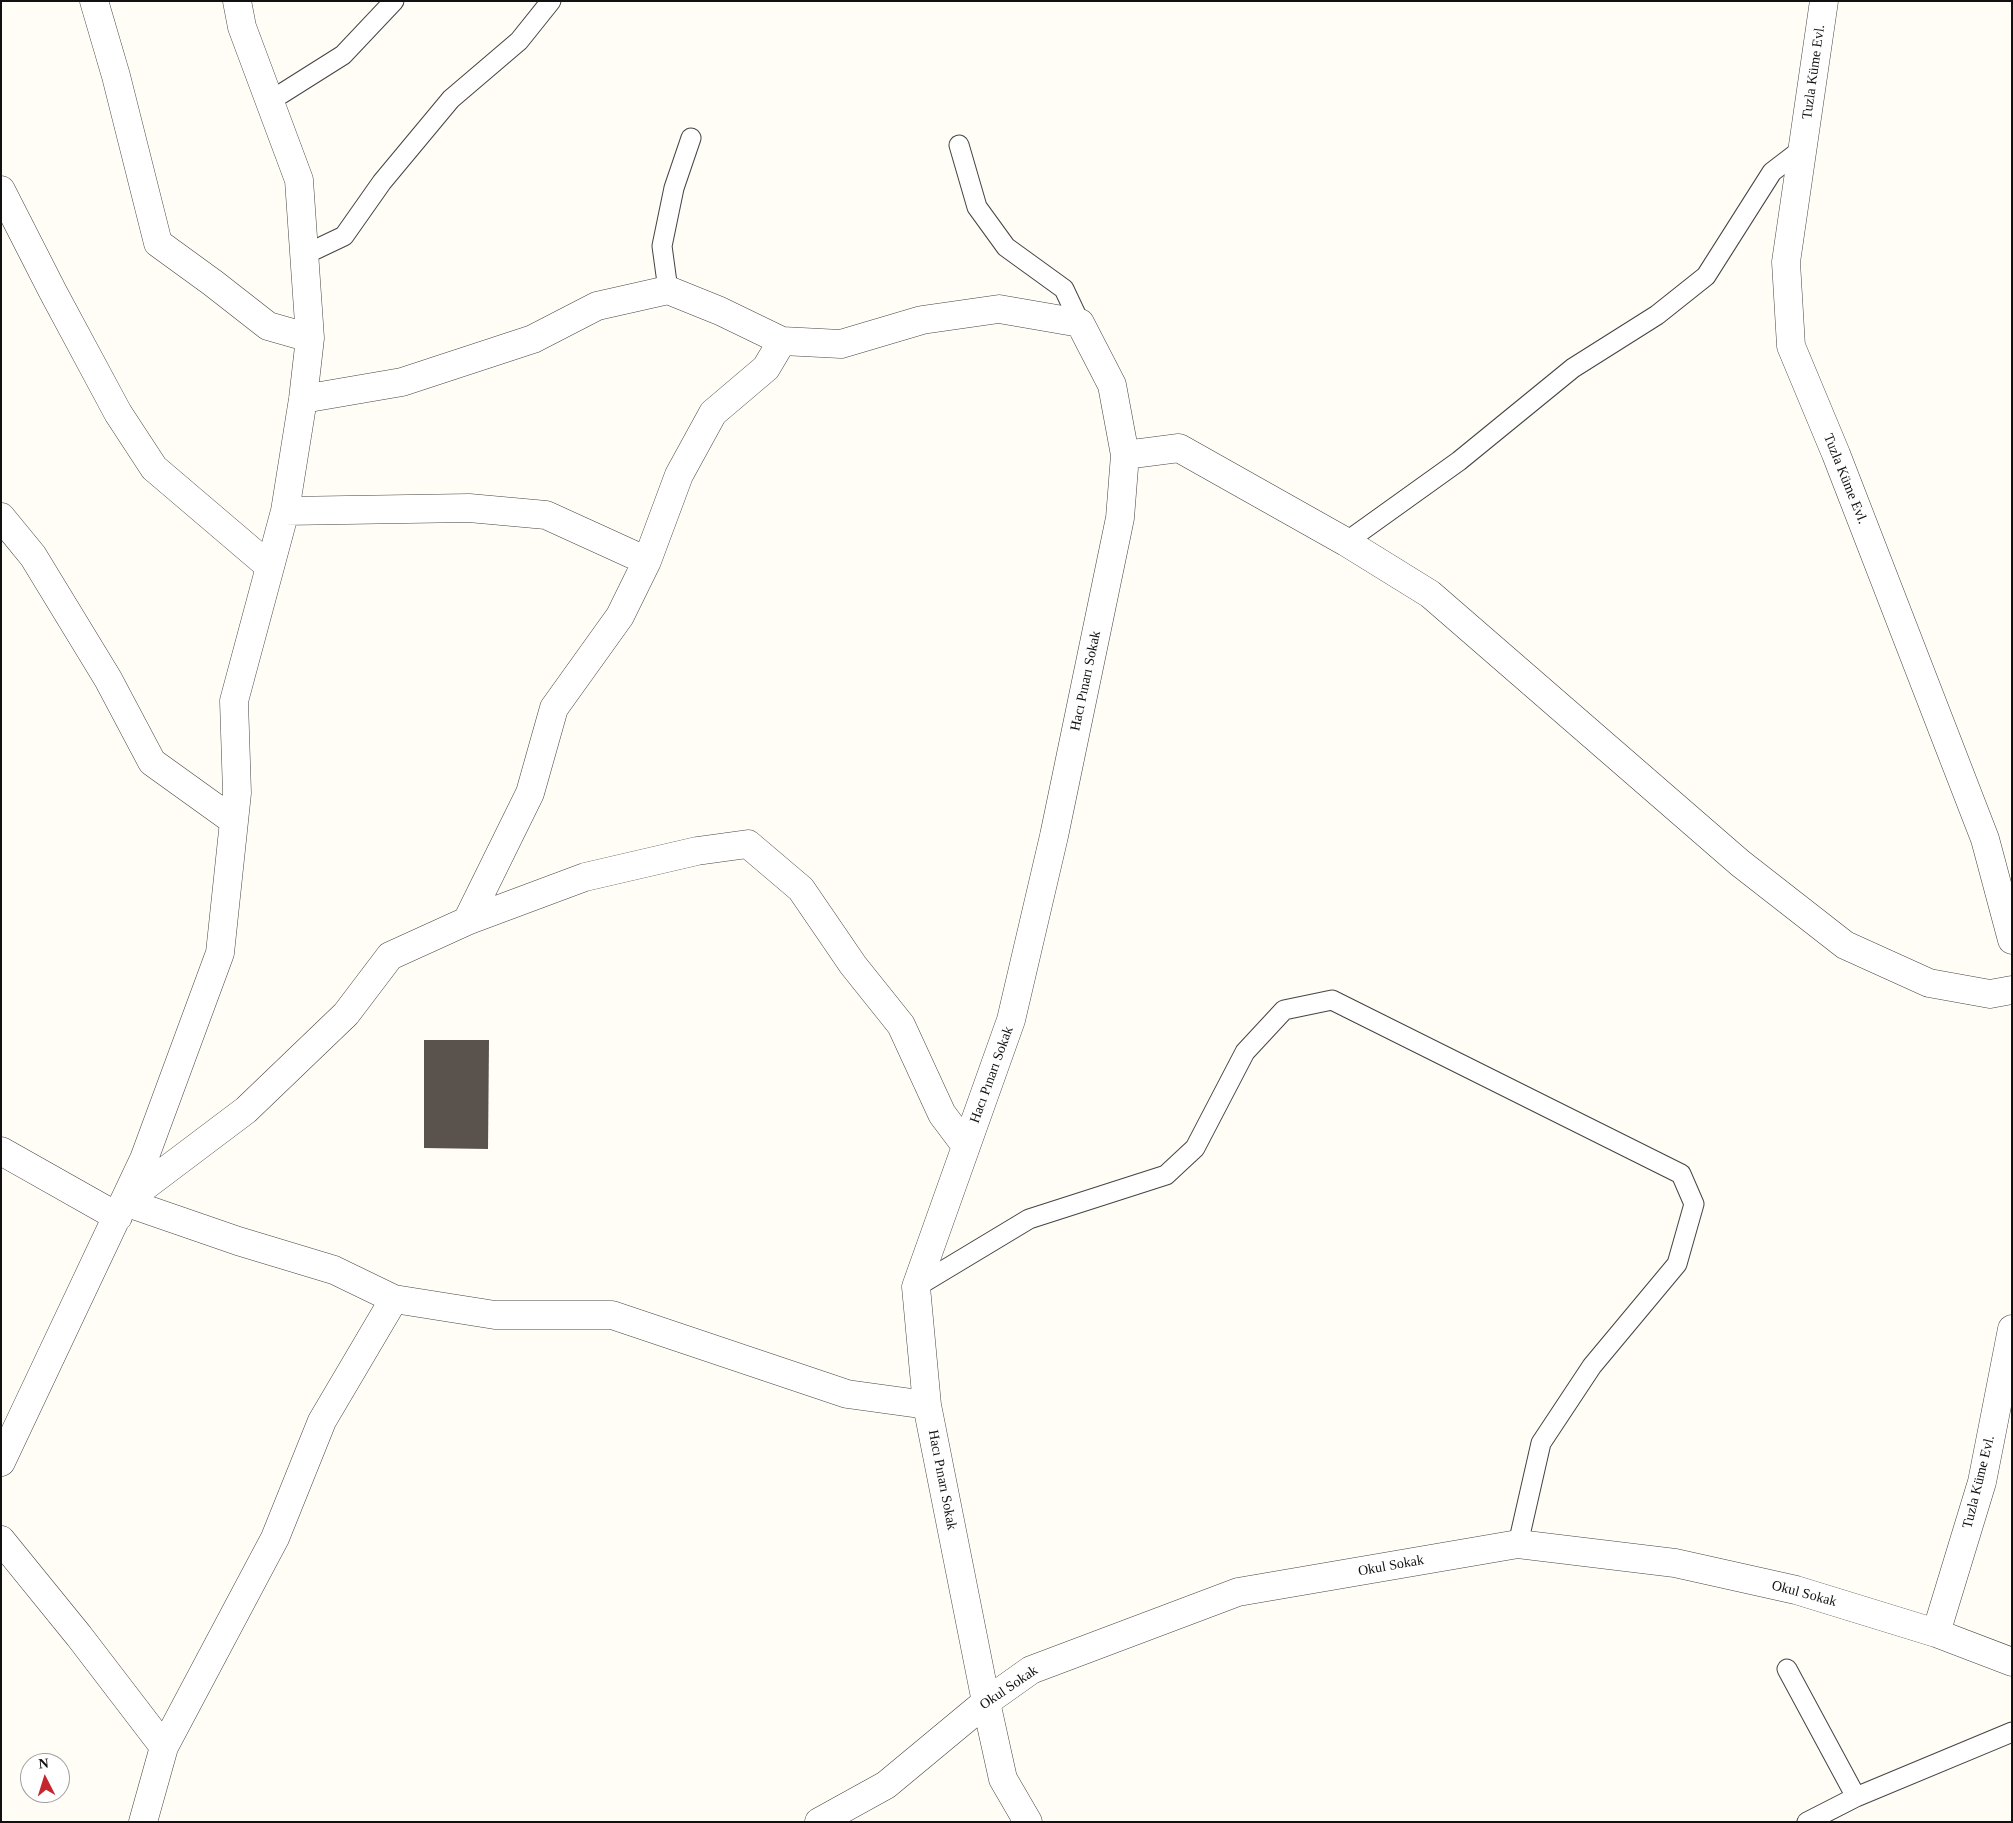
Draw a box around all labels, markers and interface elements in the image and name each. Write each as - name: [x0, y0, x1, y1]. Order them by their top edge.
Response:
- street label: Tuzla Küme Evl.: [1799, 24, 1829, 120]
- street label: Tuzla Küme Evl.: [1819, 432, 1871, 526]
- street label: Hacı Pınarı Sokak: [1067, 629, 1105, 733]
- street label: Hacı Pınarı Sokak: [967, 1024, 1017, 1126]
- street label: Hacı Pınarı Sokak: [924, 1428, 960, 1532]
- street label: Tuzla Küme Evl.: [1959, 1434, 1999, 1530]
- street label: Okul Sokak: [1357, 1552, 1425, 1580]
- street label: Okul Sokak: [1770, 1577, 1838, 1611]
- street label: Okul Sokak: [977, 1662, 1041, 1714]
- north arrow: [20, 1753, 70, 1803]
- text: N: [38, 1756, 49, 1771]

